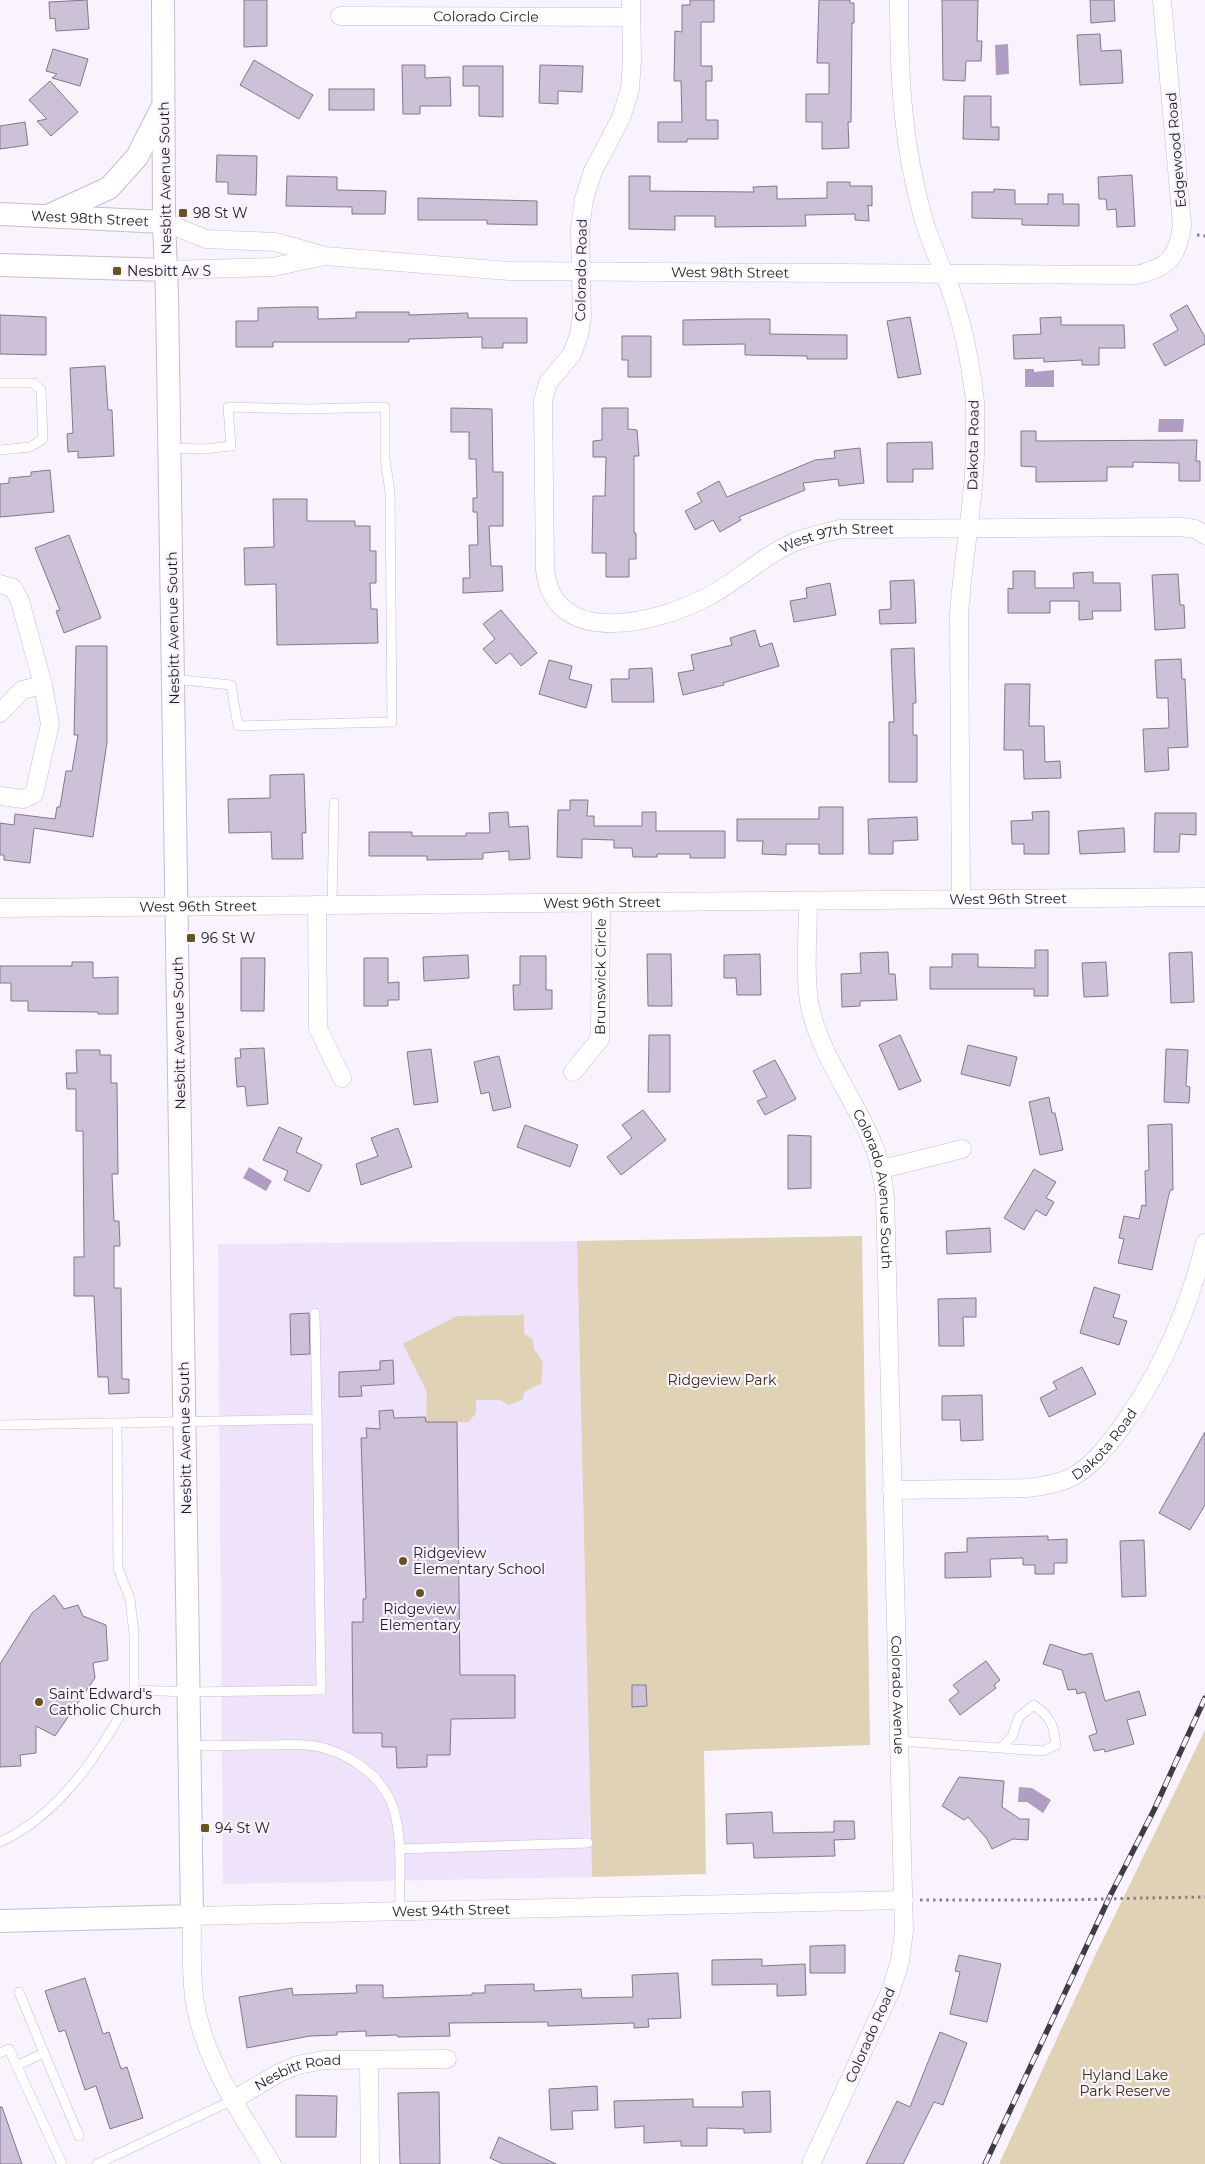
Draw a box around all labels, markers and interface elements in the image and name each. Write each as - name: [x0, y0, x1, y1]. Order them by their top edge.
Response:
- street label: Colorado Circle: [433, 7, 539, 26]
- street label: Edgewood Road: [1162, 91, 1190, 209]
- street label: Nesbitt Avenue South: [155, 101, 175, 255]
- place label: 98 St W: [193, 204, 248, 222]
- street label: West 98th Street: [30, 207, 150, 230]
- marker: 98 St W: [177, 207, 189, 219]
- street label: Colorado Road: [571, 218, 591, 322]
- place label: Nesbitt Av S: [127, 262, 211, 280]
- street label: West 98th Street: [671, 263, 790, 282]
- marker: Nesbitt Av S: [111, 265, 123, 277]
- street label: Dakota Road: [963, 400, 983, 490]
- street label: West 97th Street: [776, 520, 894, 557]
- street label: Nesbitt Avenue South: [163, 551, 183, 705]
- street label: West 96th Street: [949, 889, 1067, 908]
- street label: West 96th Street: [543, 893, 661, 912]
- street label: West 96th Street: [139, 897, 257, 916]
- street label: Brunswick Circle: [591, 918, 610, 1035]
- place label: 96 St W: [201, 929, 256, 947]
- marker: 96 St W: [185, 932, 197, 944]
- street label: Nesbitt Avenue South: [169, 956, 189, 1110]
- street label: Colorado Avenue South: [849, 1106, 896, 1270]
- street label: Nesbitt Avenue South: [175, 1361, 195, 1515]
- park label: Ridgeview Park: [668, 1371, 777, 1389]
- street label: Dakota Road: [1068, 1405, 1141, 1484]
- place label: Ridgeview Elementary School: [413, 1544, 545, 1578]
- marker: Ridgeview Elementary School: [397, 1555, 409, 1567]
- marker: Ridgeview Elementary: [414, 1587, 426, 1599]
- place label: Ridgeview Elementary: [379, 1600, 461, 1634]
- street label: Colorado Avenue: [887, 1635, 908, 1755]
- place label: Saint Edward's Catholic Church: [49, 1685, 162, 1719]
- marker: Saint Edward's Catholic Church: [33, 1696, 45, 1708]
- place label: 94 St W: [215, 1819, 270, 1837]
- marker: 94 St W: [199, 1822, 211, 1834]
- street label: West 94th Street: [392, 1900, 511, 1921]
- street label: Colorado Road: [841, 1984, 899, 2086]
- street label: Nesbitt Road: [251, 2051, 341, 2094]
- park label: Hyland Lake Park Reserve: [1079, 2066, 1171, 2100]

